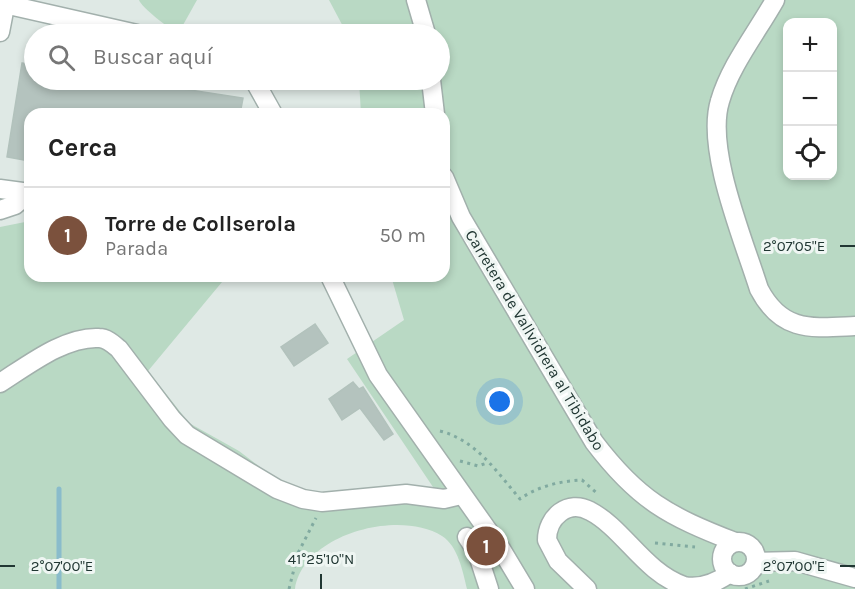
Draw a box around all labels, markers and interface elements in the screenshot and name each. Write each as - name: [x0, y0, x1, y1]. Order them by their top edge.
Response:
- map controls: [783, 18, 837, 180]
- button: +: [783, 18, 837, 72]
- search box: [24, 24, 450, 90]
- icon: search: [45, 41, 78, 74]
- text: Buscar aquí: [93, 44, 213, 70]
- button: −: [783, 72, 837, 126]
- button: locate: [783, 126, 837, 180]
- text: Cerca: [48, 132, 117, 163]
- text: Torre de Collserola: [105, 211, 296, 237]
- text: 1: [64, 224, 71, 247]
- text: 50 m: [379, 224, 426, 247]
- street label: Carretera de Vallvidrera al Tibidabo: [461, 226, 609, 454]
- text: Parada: [105, 237, 168, 260]
- text: 2°07'05"E: [763, 237, 825, 255]
- your location: [485, 387, 514, 416]
- pin: 1: [466, 524, 506, 568]
- text: 41°25'10"N: [288, 550, 354, 568]
- text: 2°07'00"E: [31, 557, 93, 575]
- text: 2°07'00"E: [763, 557, 825, 575]

